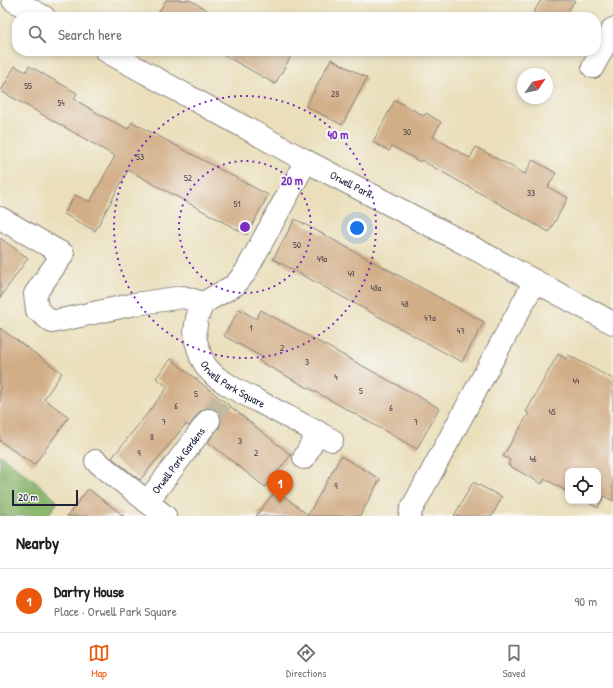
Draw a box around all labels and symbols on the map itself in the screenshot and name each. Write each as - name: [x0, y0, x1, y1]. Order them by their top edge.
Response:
- north arrow: [517, 68, 553, 104]
- house number: 55: [24, 80, 32, 92]
- house number: 28: [331, 88, 339, 100]
- house number: 54: [57, 97, 65, 109]
- text: 40 m: [328, 126, 348, 143]
- house number: 30: [403, 126, 411, 138]
- house number: 53: [136, 151, 144, 163]
- street label: Orwell Park: [328, 168, 375, 201]
- house number: 52: [184, 172, 193, 184]
- text: 20 m: [281, 172, 303, 189]
- house number: 33: [527, 187, 535, 199]
- house number: 51: [233, 198, 241, 210]
- your location: [347, 218, 367, 238]
- centre of rings: [238, 220, 252, 234]
- house number: 50: [293, 239, 301, 251]
- house number: 49a: [317, 253, 328, 265]
- house number: 49: [348, 268, 355, 280]
- house number: 48a: [371, 282, 382, 294]
- house number: 48: [401, 298, 409, 310]
- house number: 47a: [424, 312, 436, 324]
- house number: 1: [249, 322, 253, 334]
- house number: 47: [457, 325, 465, 337]
- house number: 2: [280, 342, 285, 354]
- house number: 3: [305, 356, 309, 368]
- street label: Orwell Park Square: [197, 358, 268, 411]
- house number: 4: [334, 371, 338, 383]
- house number: 44: [573, 375, 580, 387]
- house number: 5: [359, 385, 363, 397]
- house number: 5: [194, 388, 198, 400]
- house number: 6: [174, 400, 178, 412]
- house number: 6: [389, 402, 393, 414]
- house number: 45: [548, 406, 556, 418]
- house number: 7: [162, 416, 167, 428]
- house number: 7: [414, 416, 419, 428]
- street label: Orwell Park Gardens: [149, 424, 208, 497]
- house number: 8: [150, 431, 154, 443]
- house number: 3: [238, 435, 242, 447]
- house number: 9: [137, 447, 141, 459]
- house number: 2: [254, 447, 259, 459]
- house number: 46: [530, 453, 537, 465]
- pin: 1: [267, 470, 293, 503]
- house number: 9: [334, 480, 338, 492]
- scale bar: [12, 488, 78, 507]

